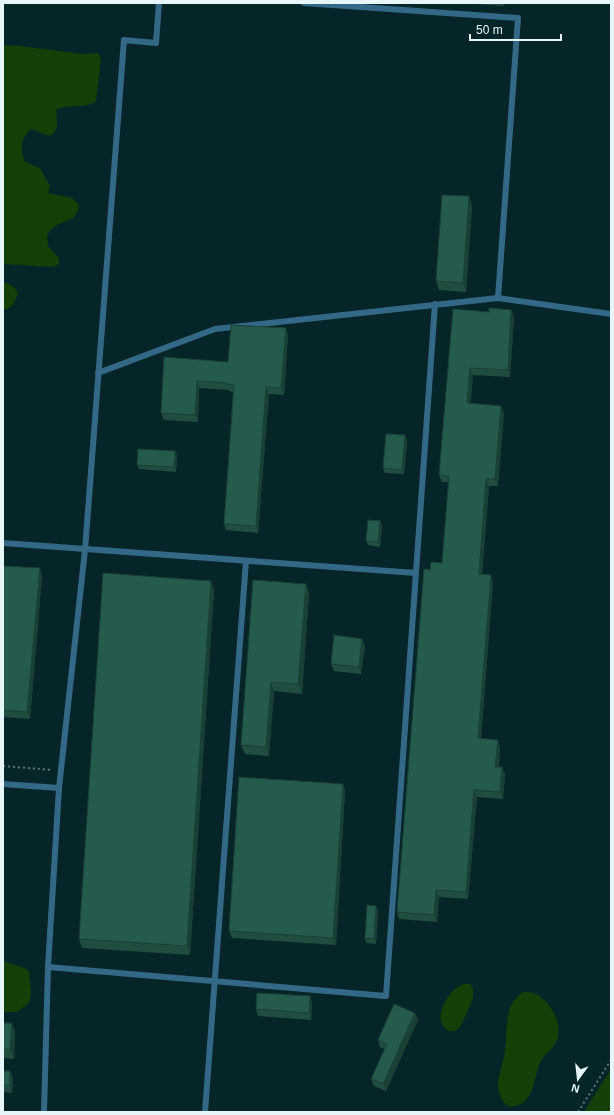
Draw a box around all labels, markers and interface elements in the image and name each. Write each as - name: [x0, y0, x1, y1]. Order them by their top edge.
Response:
- scale bar: [470, 16, 561, 42]
- text: 50 m: [476, 23, 503, 37]
- north arrow: [558, 1059, 598, 1099]
- text: N: [570, 1082, 581, 1095]

